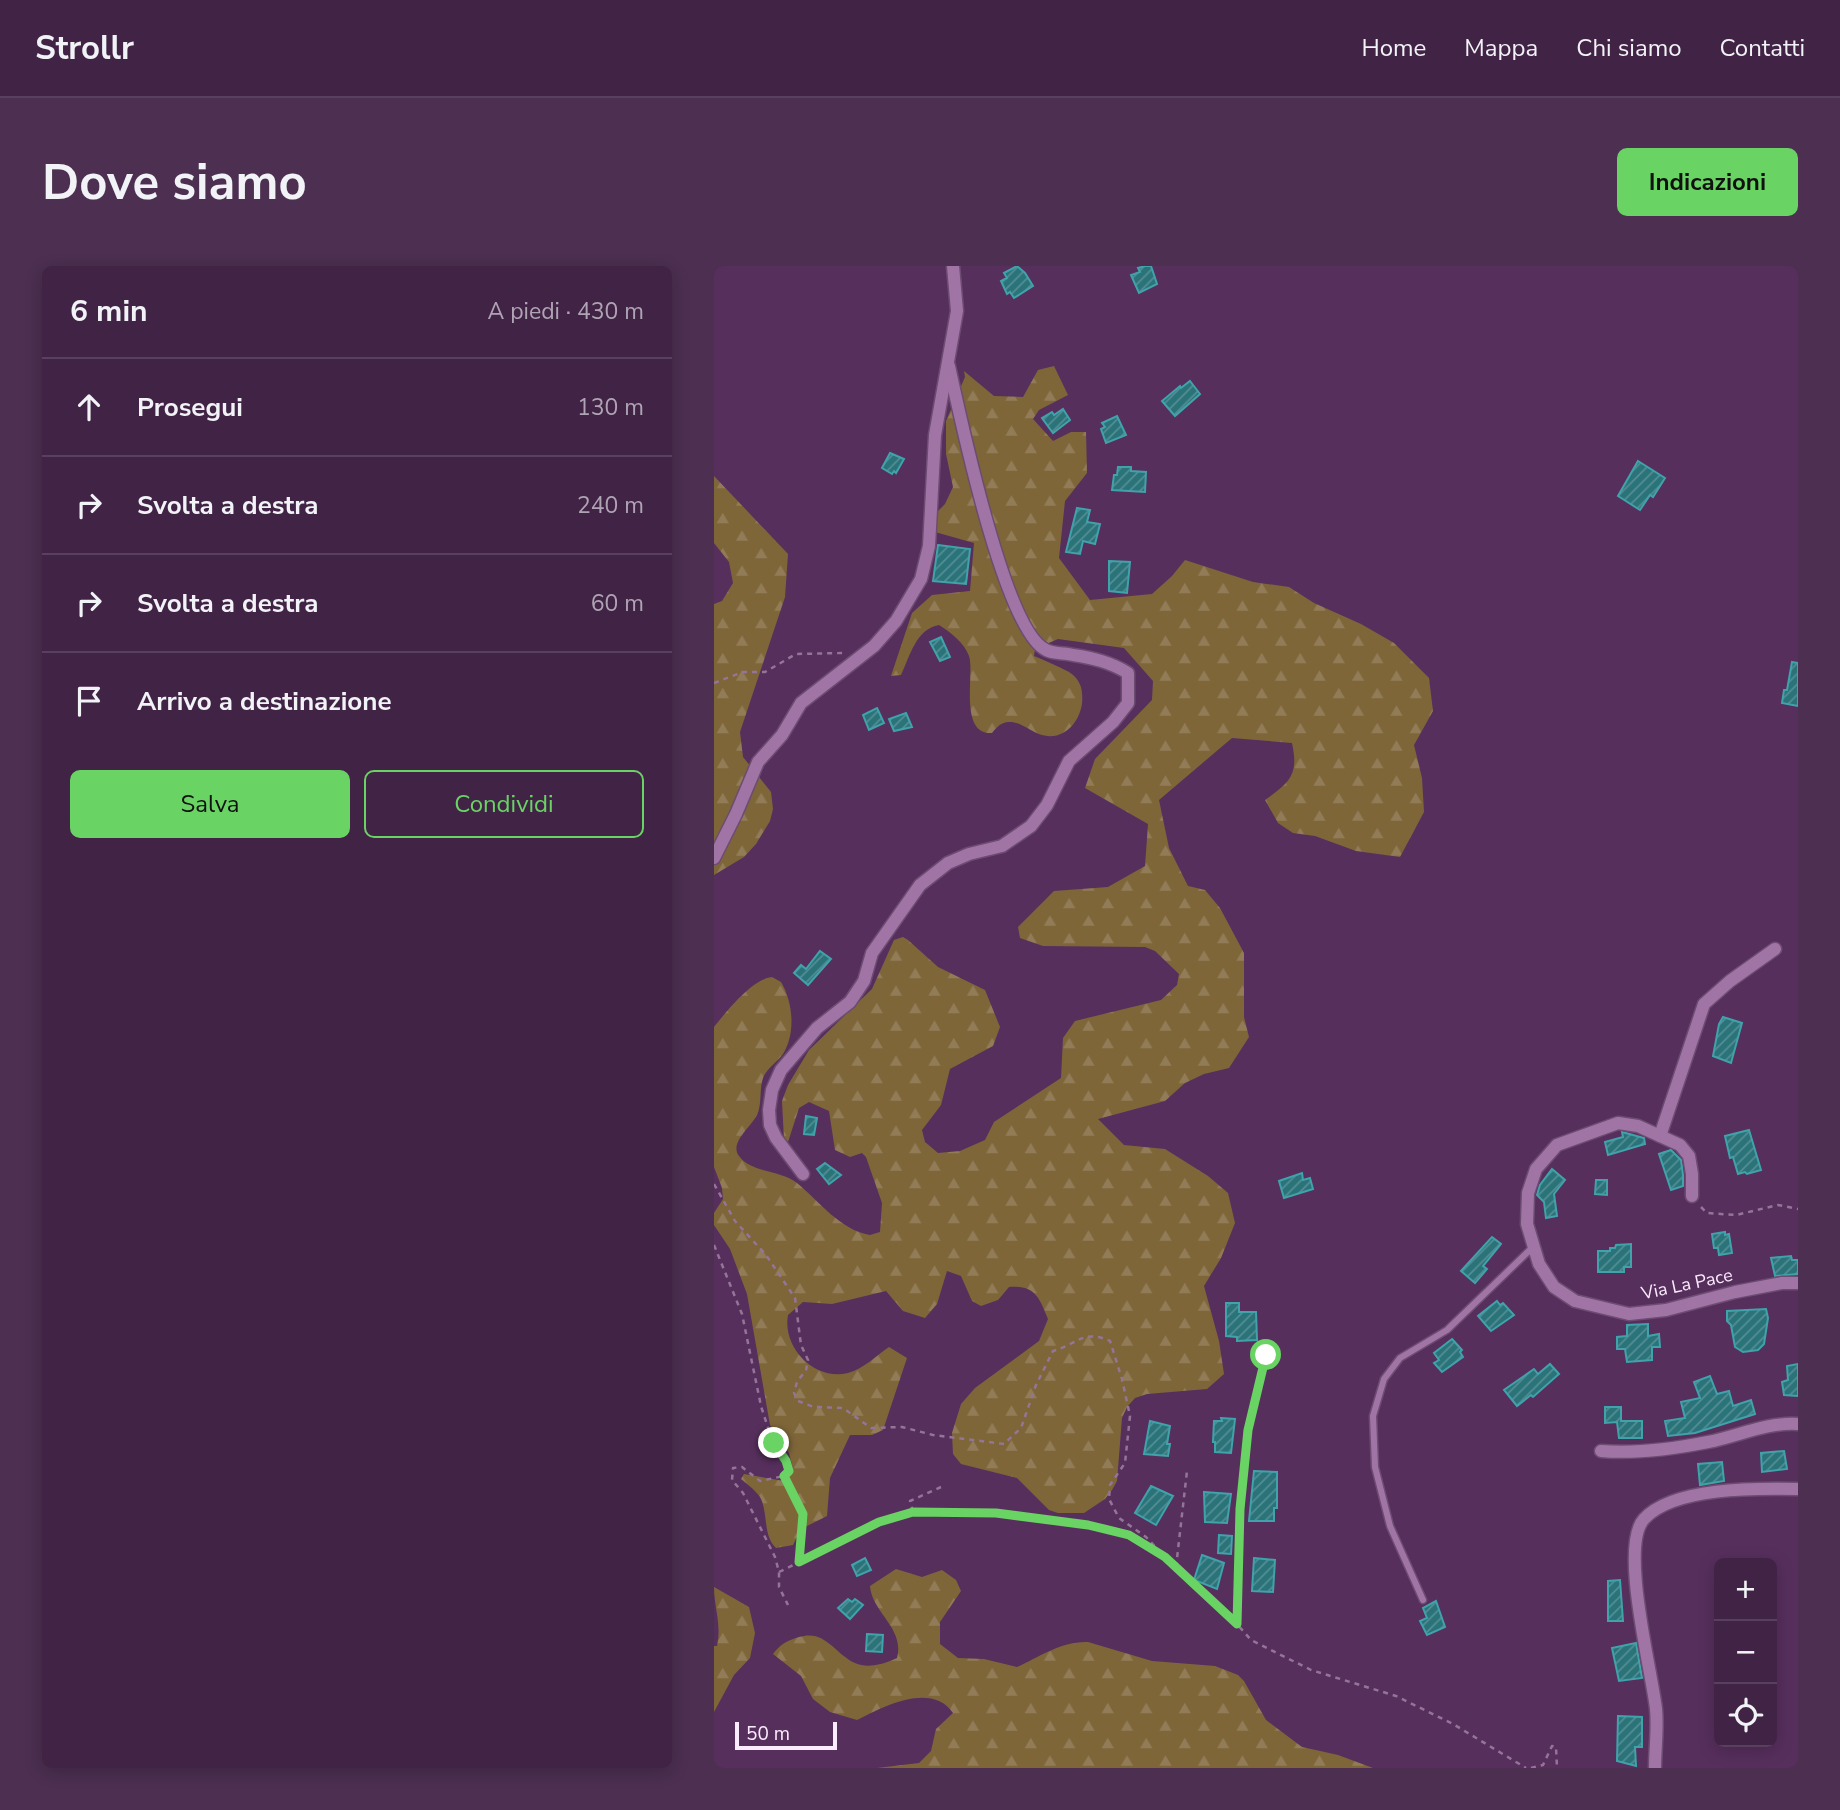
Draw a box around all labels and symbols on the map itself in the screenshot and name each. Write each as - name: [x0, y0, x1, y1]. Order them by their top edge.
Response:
- street label: Via La Pace: [1638, 1263, 1735, 1306]
- route start: [1250, 1339, 1281, 1370]
- route end: [758, 1427, 789, 1458]
- scale bar: [735, 1719, 836, 1751]

